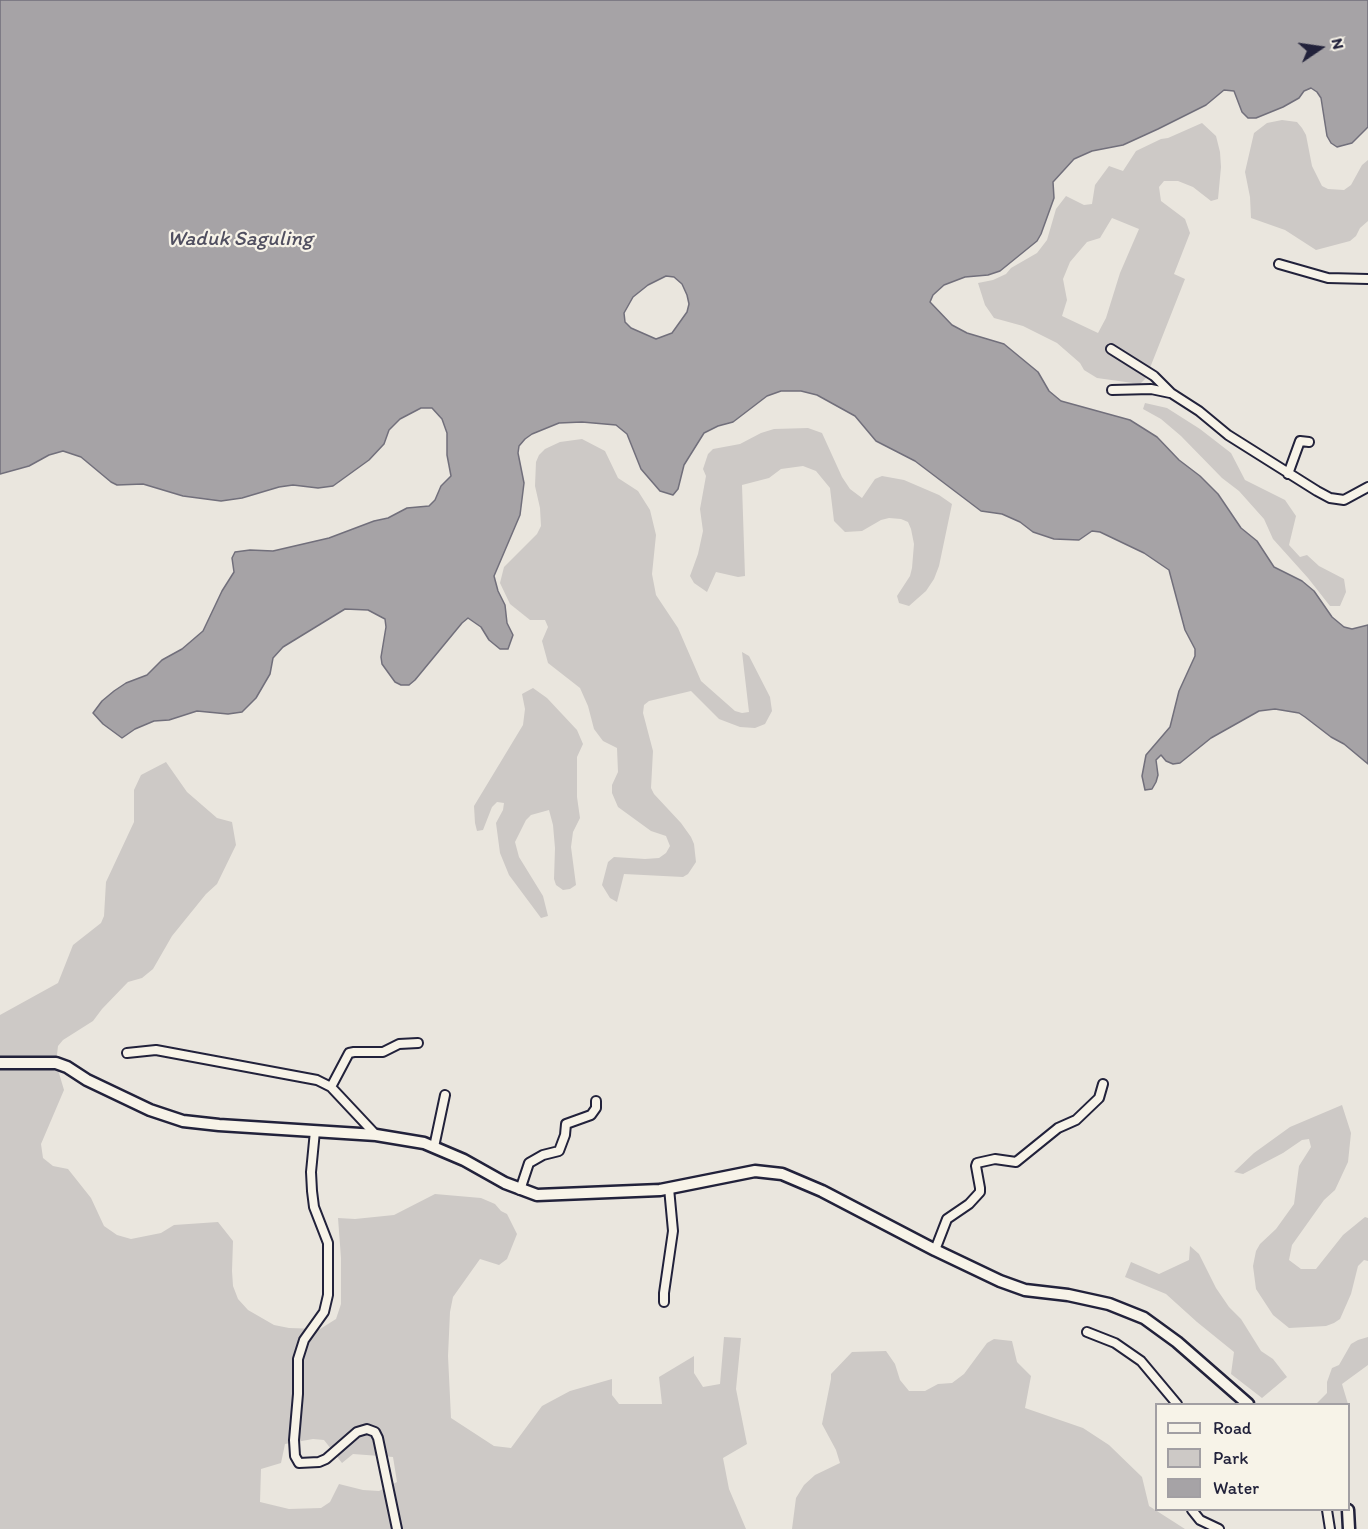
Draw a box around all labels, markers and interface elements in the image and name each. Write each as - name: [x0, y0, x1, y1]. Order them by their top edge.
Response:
- north arrow: [1290, 18, 1350, 78]
- text: N: [1328, 36, 1348, 51]
- water label: Waduk Saguling: [167, 227, 313, 253]
- legend: [1155, 1403, 1350, 1511]
- text: Road: [1213, 1417, 1252, 1439]
- text: Park: [1213, 1447, 1248, 1469]
- text: Water: [1213, 1477, 1259, 1499]

